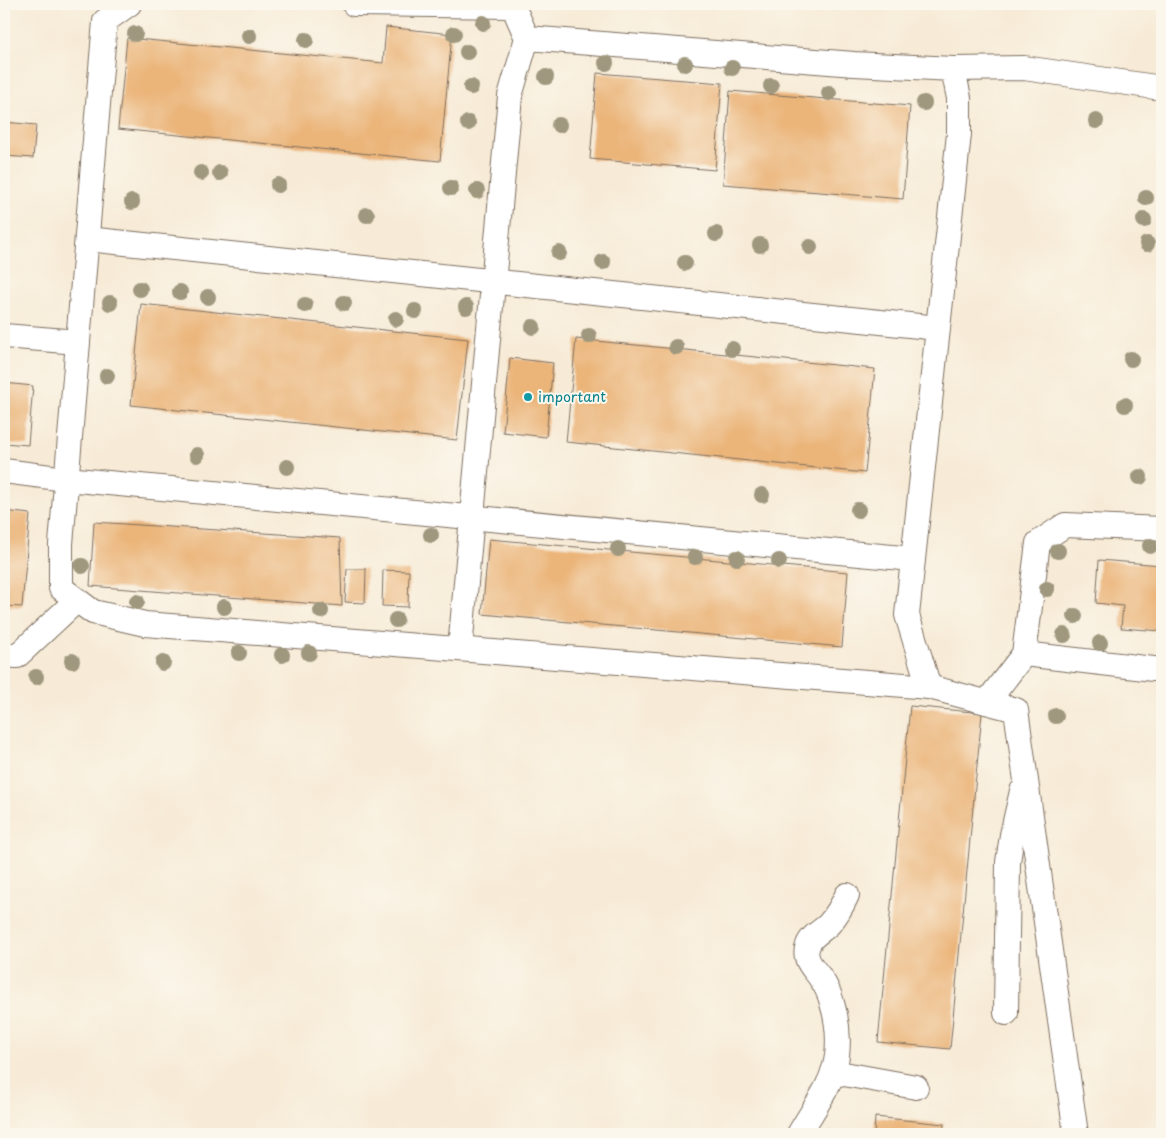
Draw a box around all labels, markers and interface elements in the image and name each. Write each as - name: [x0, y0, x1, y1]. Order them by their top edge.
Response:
- place label: important: [538, 386, 606, 407]
- marker: important: [522, 391, 534, 403]

